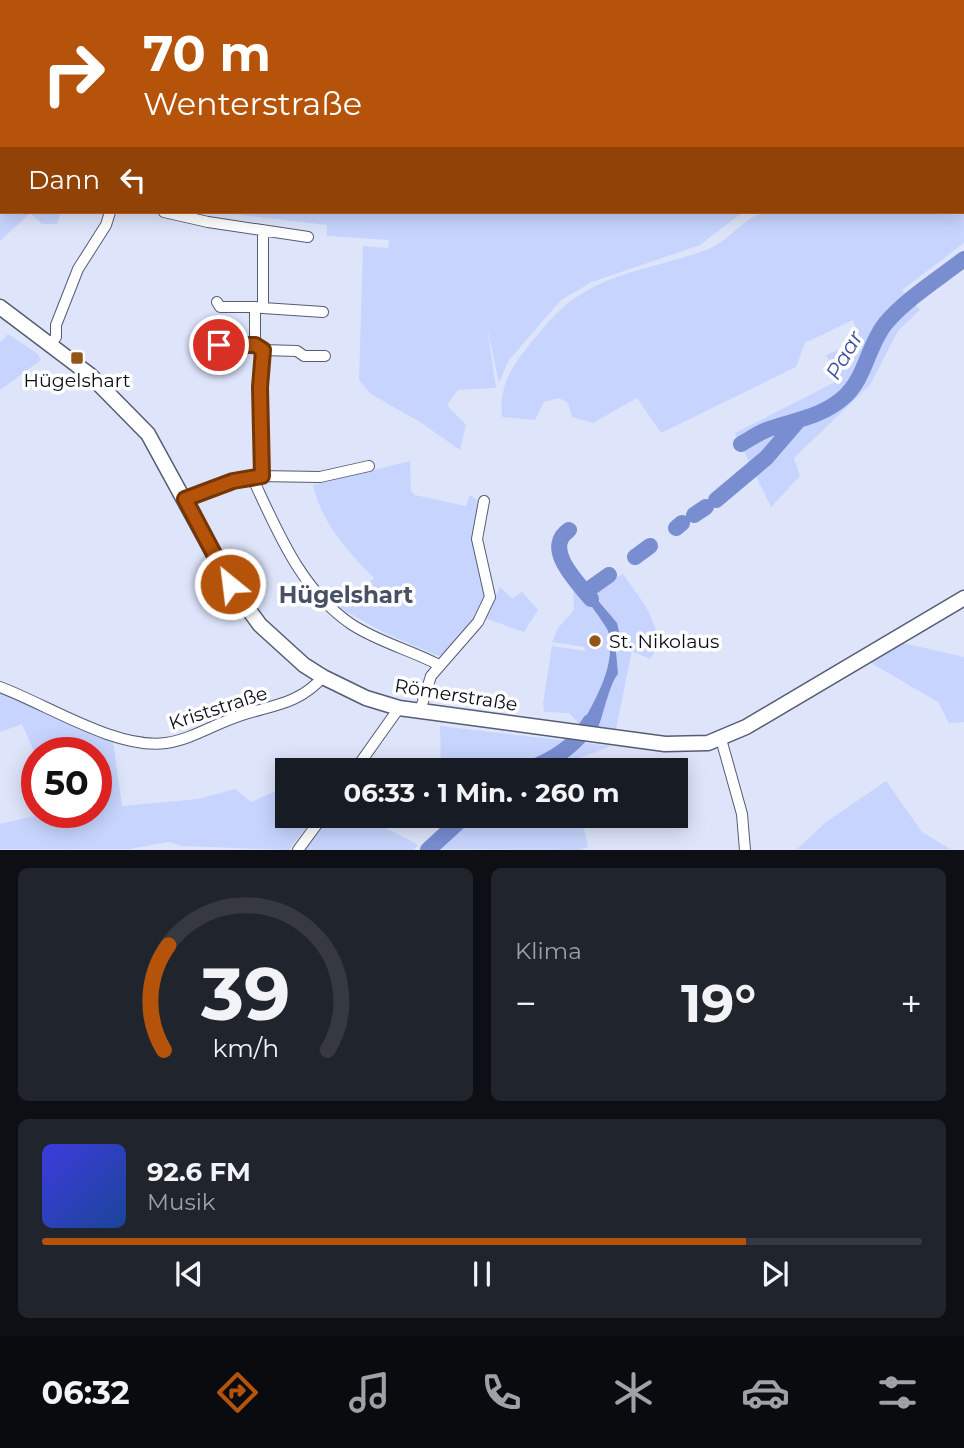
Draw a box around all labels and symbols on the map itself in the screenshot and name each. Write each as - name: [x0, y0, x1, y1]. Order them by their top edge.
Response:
- pin: [189, 315, 249, 375]
- water label: Paar: [820, 326, 868, 384]
- marker: Hügelshart: [69, 350, 85, 366]
- place label: Hügelshart: [24, 369, 131, 392]
- position arrow: [193, 547, 267, 621]
- district label: Hügelshart: [279, 581, 413, 609]
- place label: St. Nikolaus: [609, 630, 719, 653]
- marker: St. Nikolaus: [587, 633, 603, 649]
- street label: Römerstraße: [393, 674, 519, 716]
- street label: Kriststraße: [166, 681, 270, 735]
- speed limit sign: 50: [21, 737, 112, 828]

